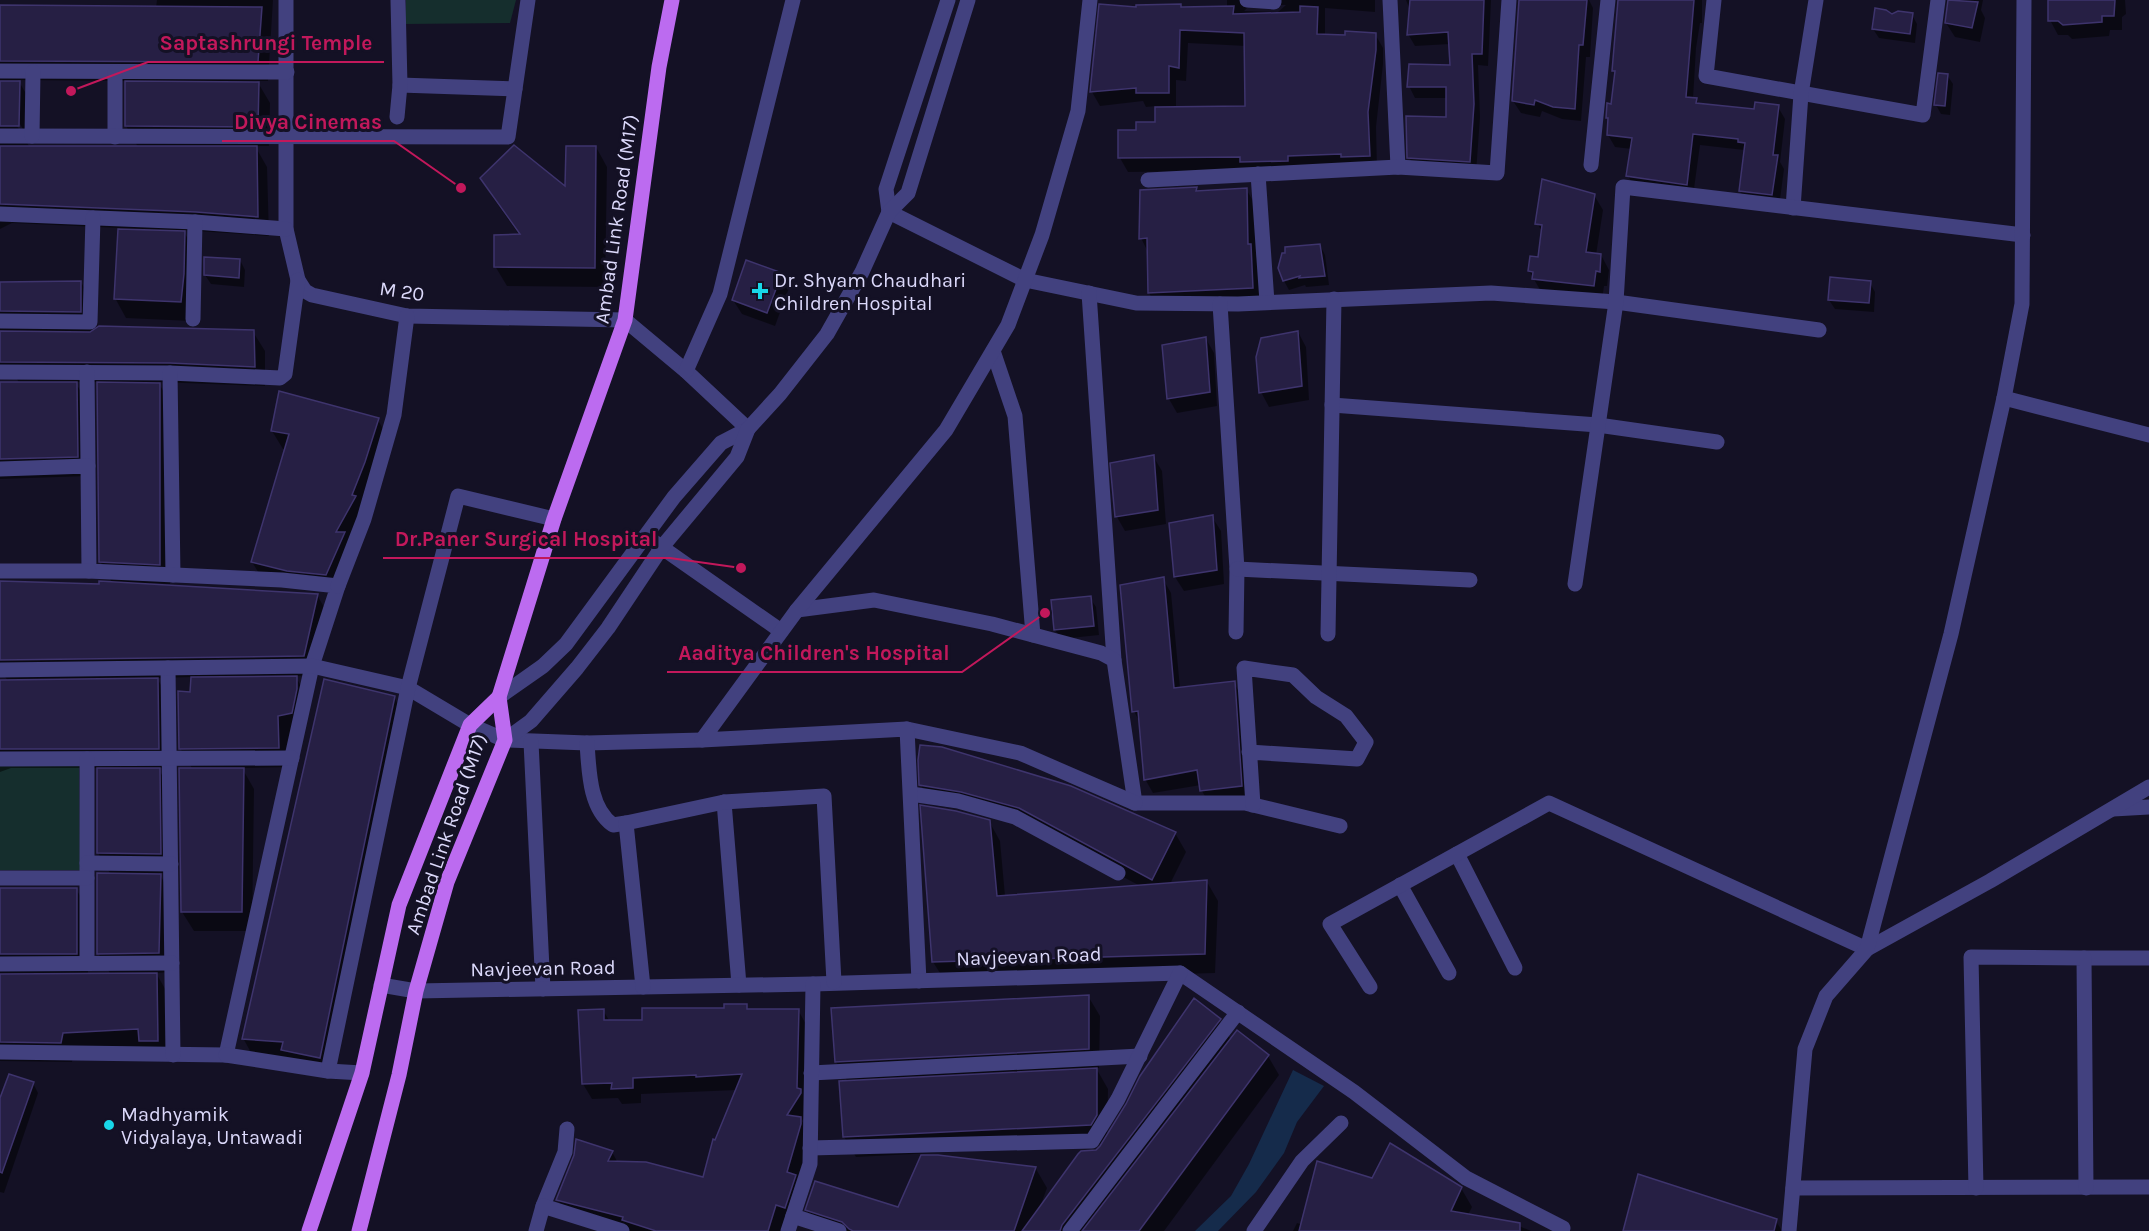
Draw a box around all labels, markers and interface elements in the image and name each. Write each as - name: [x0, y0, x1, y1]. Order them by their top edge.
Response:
- callout: Saptashrungi Temple: [148, 23, 384, 62]
- text: Saptashrungi Temple: [160, 31, 372, 55]
- callout: Divya Cinemas: [222, 102, 394, 141]
- text: Divya Cinemas: [234, 110, 382, 134]
- street label: Ambad Link Road (M17): [590, 113, 643, 325]
- place label: Dr. Shyam Chaudhari Children Hospital: [774, 269, 966, 315]
- street label: M 20: [378, 277, 426, 306]
- marker: Dr. Shyam Chaudhari Children Hospital: [751, 282, 769, 300]
- callout: Dr.Paner Surgical Hospital: [383, 519, 670, 558]
- text: Dr.Paner Surgical Hospital: [395, 527, 657, 551]
- callout: Aaditya Children's Hospital: [667, 633, 962, 672]
- text: Aaditya Children's Hospital: [678, 641, 950, 665]
- street label: Ambad Link Road (M17): [401, 731, 492, 938]
- street label: Navjeevan Road: [956, 942, 1102, 971]
- street label: Navjeevan Road: [470, 956, 616, 981]
- place label: Madhyamik Vidyalaya, Untawadi: [121, 1103, 303, 1149]
- marker: Madhyamik Vidyalaya, Untawadi: [102, 1118, 116, 1132]

